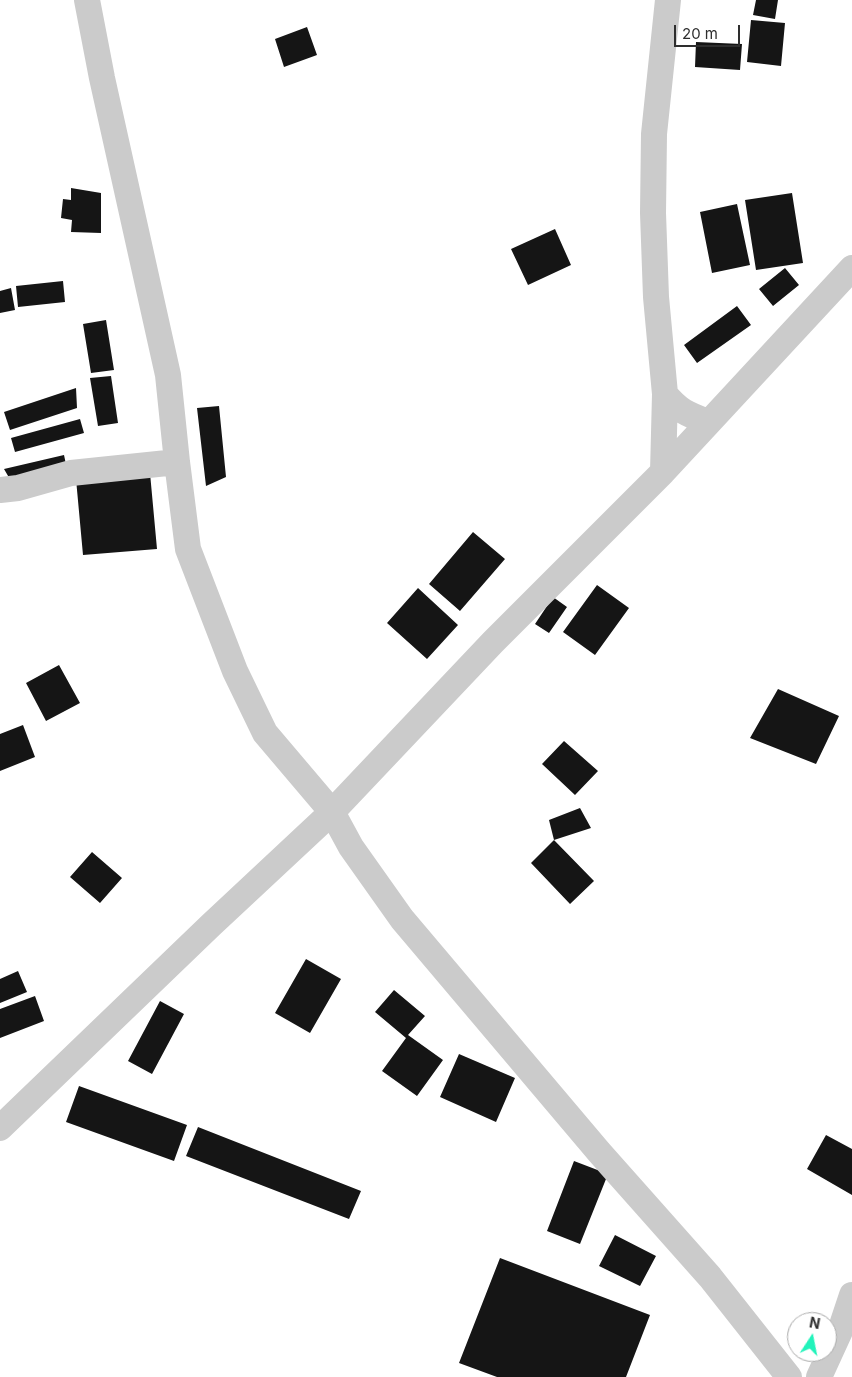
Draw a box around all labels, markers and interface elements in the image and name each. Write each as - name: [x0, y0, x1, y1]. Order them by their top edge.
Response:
- scale bar: [677, 15, 743, 47]
- text: 20 m: [682, 24, 718, 43]
- north arrow: [787, 1312, 837, 1362]
- text: N: [808, 1313, 822, 1332]

